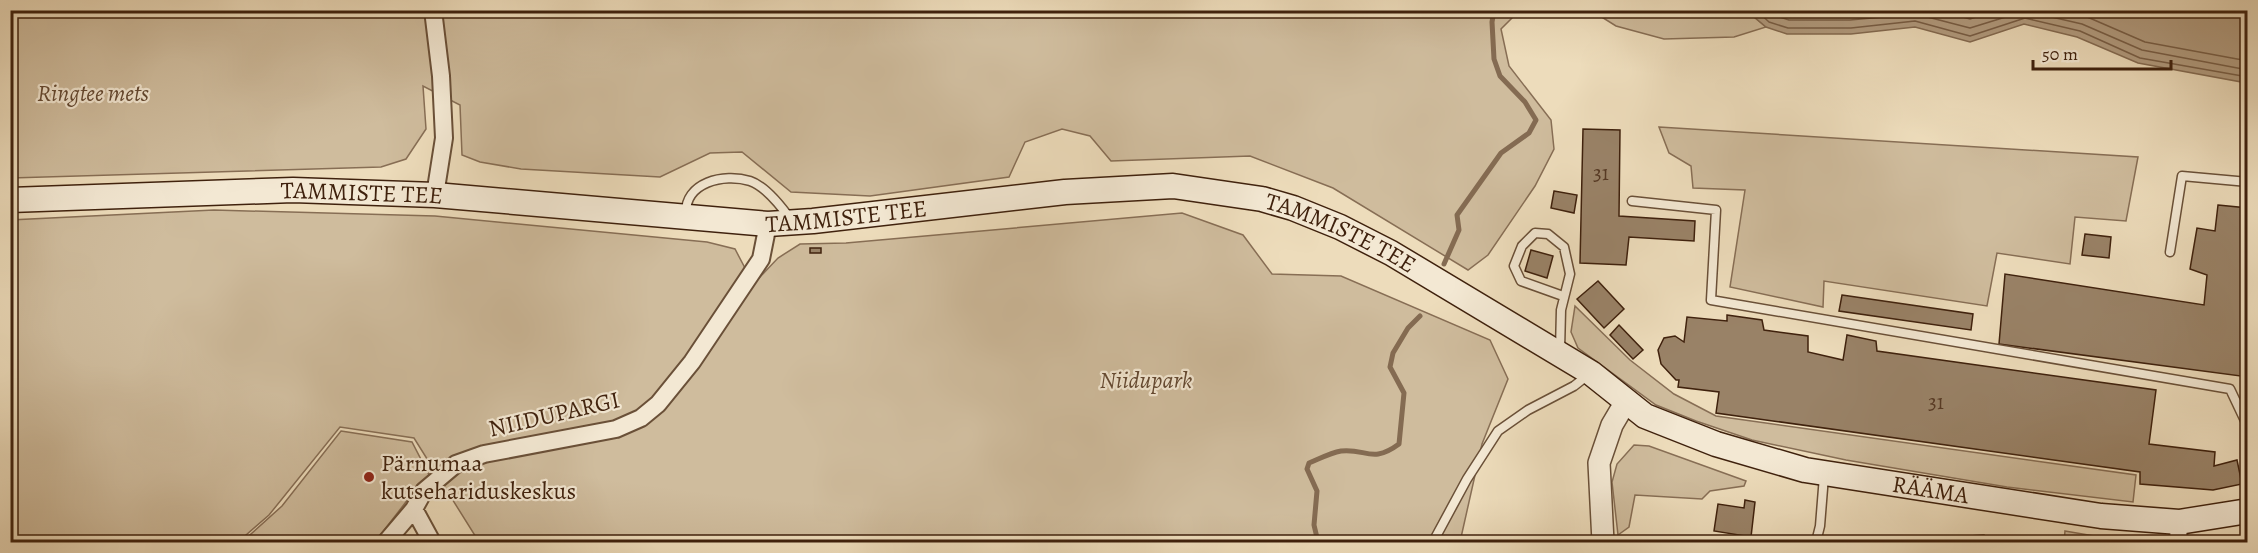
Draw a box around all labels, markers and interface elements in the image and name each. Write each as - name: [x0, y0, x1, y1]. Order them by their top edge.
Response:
- scale bar: [2033, 33, 2171, 71]
- text: 50 m: [2042, 42, 2078, 66]
- park label: Ringtee mets: [37, 77, 149, 109]
- house number: 31: [1593, 159, 1609, 187]
- street label: TAMMISTE TEE: [280, 174, 444, 212]
- street label: TAMMISTE TEE: [1262, 185, 1422, 280]
- street label: TAMMISTE TEE: [764, 192, 929, 240]
- park label: Niidupark: [1100, 364, 1193, 396]
- street label: NIIDUPARGI: [485, 383, 623, 445]
- house number: 31: [1928, 388, 1944, 416]
- place label: Pärnumaa kutsehariduskeskus: [381, 447, 576, 507]
- street label: RÄÄMA: [1890, 468, 1972, 511]
- marker: Pärnumaa kutsehariduskeskus: [362, 470, 376, 484]

